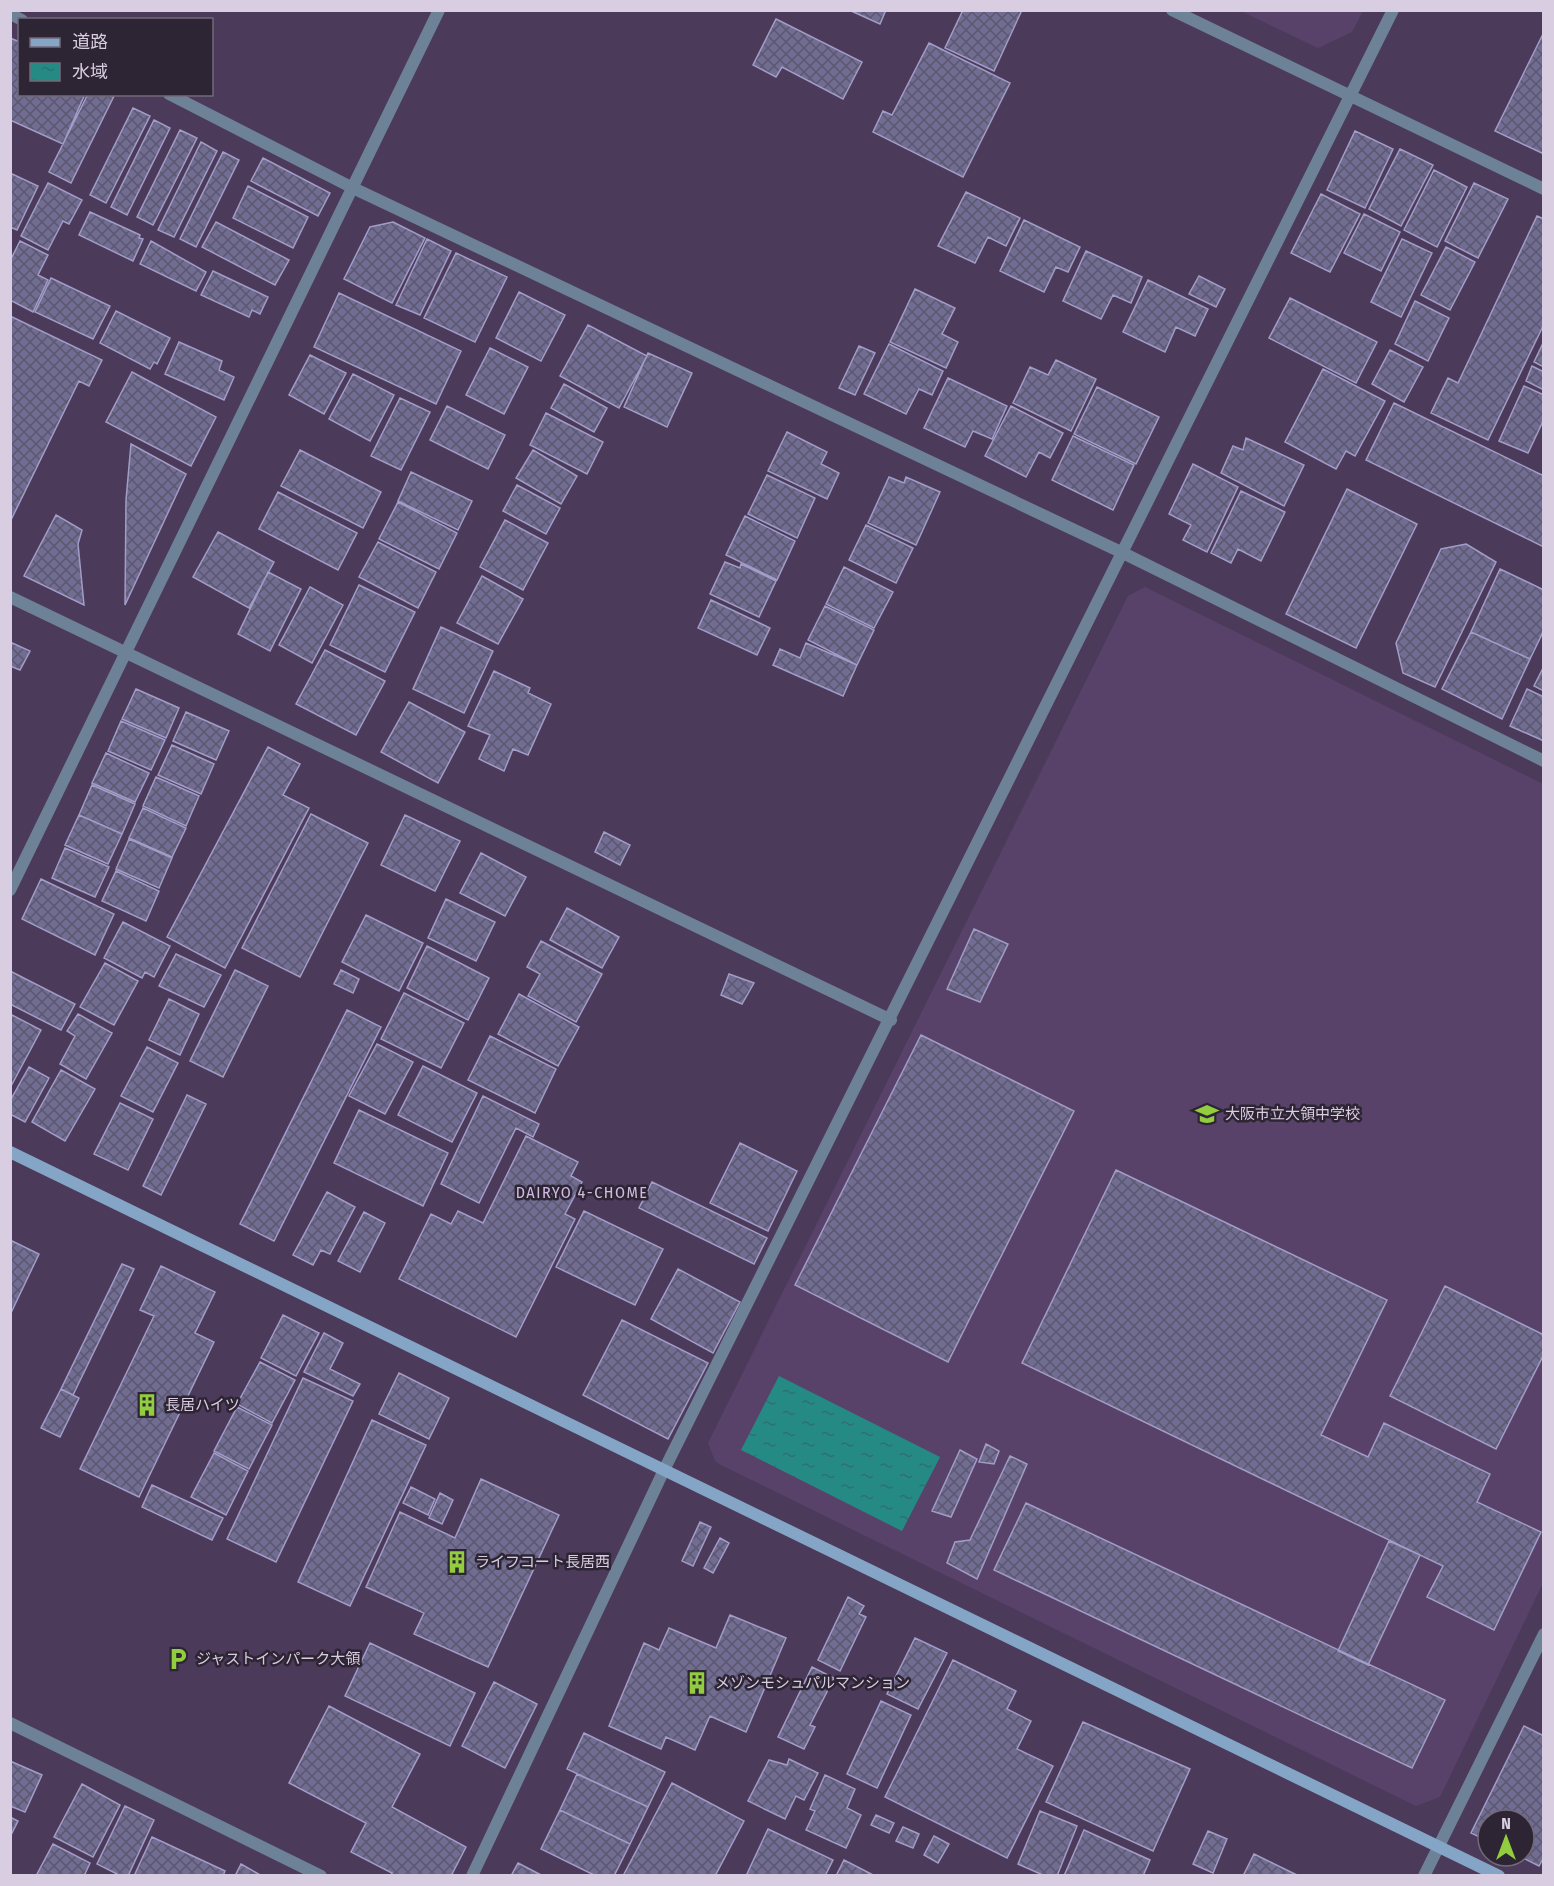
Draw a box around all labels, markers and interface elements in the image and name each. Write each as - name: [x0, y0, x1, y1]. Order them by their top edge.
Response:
- legend: [18, 18, 213, 96]
- text: 道路: [72, 31, 108, 53]
- text: 水域: [72, 61, 108, 83]
- school or university icon: 大阪市立大領中学校: [1194, 1101, 1220, 1127]
- place label: 大阪市立大領中学校: [1225, 1105, 1360, 1123]
- district label: DAIRYO 4-CHOME: [516, 1183, 648, 1202]
- building icon: 長居ハイツ: [134, 1392, 160, 1418]
- place label: 長居ハイツ: [165, 1396, 240, 1414]
- building icon: ライフコート長居西: [444, 1549, 470, 1575]
- place label: ライフコート長居西: [475, 1553, 610, 1571]
- parking icon: ジャストインパーク大領: [165, 1646, 191, 1672]
- place label: ジャストインパーク大領: [196, 1650, 360, 1668]
- building icon: メゾンモシュパルマンション: [684, 1670, 710, 1696]
- place label: メゾンモシュパルマンション: [715, 1674, 910, 1692]
- north arrow: [1476, 1808, 1536, 1868]
- text: N: [1501, 1814, 1511, 1833]

